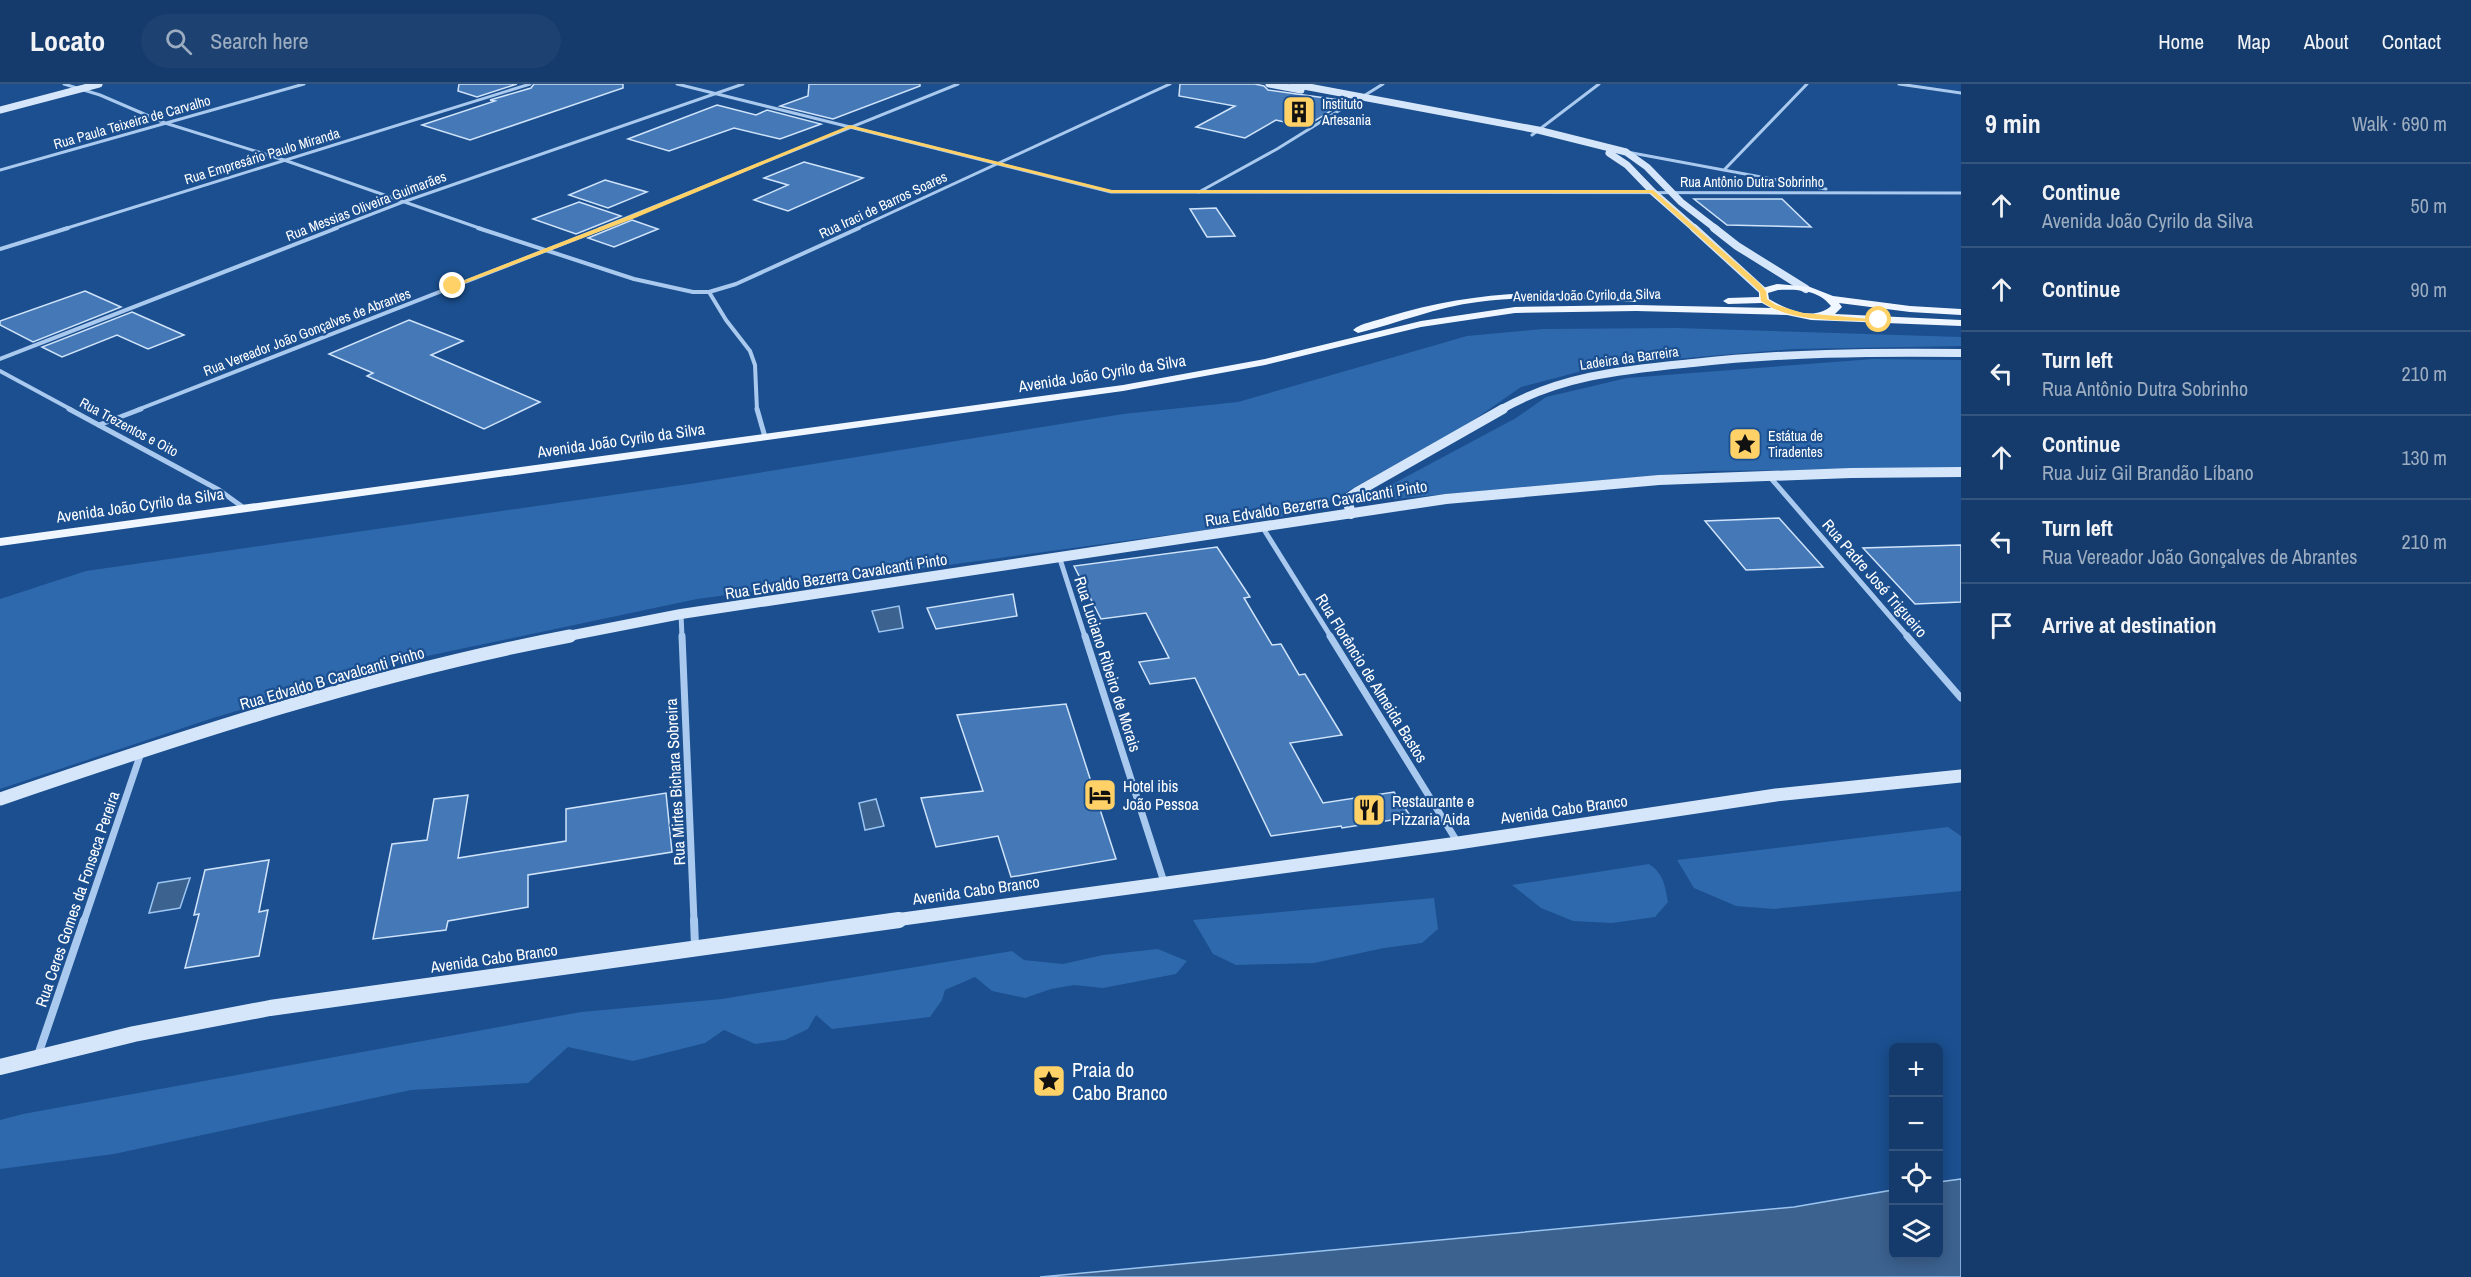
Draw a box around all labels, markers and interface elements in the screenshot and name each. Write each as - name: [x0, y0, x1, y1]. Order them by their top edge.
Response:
- search box: [141, 14, 561, 68]
- text: Locato: [30, 22, 105, 60]
- icon: search: [162, 25, 195, 58]
- text: Search here: [210, 26, 309, 56]
- text: Home: [2158, 27, 2204, 56]
- text: Map: [2237, 27, 2271, 56]
- text: About: [2304, 27, 2349, 56]
- text: Contact: [2382, 27, 2441, 56]
- street label: Rua Paula Teixeira de Carvalho: [51, 91, 213, 153]
- building icon: Instituto Artesania: [1281, 94, 1317, 130]
- place label: Instituto Artesania: [1321, 95, 1372, 129]
- text: 9 min: [1985, 106, 2041, 141]
- text: Walk · 690 m: [2352, 110, 2447, 137]
- street label: Rua Empresário Paulo Miranda: [182, 124, 342, 188]
- street label: Rua Messias Oliveira Guimarães: [283, 167, 449, 245]
- street label: Rua Iraci de Barros Soares: [816, 167, 950, 243]
- street label: Rua Antônio Dutra Sobrinho: [1680, 173, 1824, 191]
- text: Continue: [2042, 177, 2120, 207]
- icon: ahead: [1985, 189, 2018, 222]
- text: 50 m: [2411, 192, 2447, 219]
- text: Avenida João Cyrilo da Silva: [2042, 207, 2253, 234]
- route end: [439, 272, 465, 298]
- icon: ahead: [1985, 273, 2018, 306]
- text: Continue: [2042, 274, 2120, 304]
- text: 90 m: [2411, 276, 2447, 303]
- street label: Rua Vereador João Gonçalves de Abrantes: [201, 284, 414, 380]
- street label: Avenida João Cyrilo da Silva: [1512, 285, 1662, 305]
- route start: [1865, 306, 1891, 332]
- street label: Ladeira da Barreira: [1578, 342, 1680, 374]
- text: Turn left: [2042, 345, 2113, 375]
- street label: Avenida João Cyrilo da Silva: [1016, 349, 1188, 397]
- icon: left: [1985, 357, 2018, 390]
- text: 210 m: [2401, 360, 2447, 387]
- text: Rua Antônio Dutra Sobrinho: [2042, 375, 2248, 402]
- street label: Rua Trezentos e Oito: [77, 393, 181, 461]
- street label: Avenida João Cyrilo da Silva: [535, 417, 707, 463]
- place icon: Estátua de Tiradentes: [1727, 426, 1763, 462]
- place label: Estátua de Tiradentes: [1768, 427, 1823, 461]
- text: Continue: [2042, 429, 2120, 459]
- icon: ahead: [1985, 441, 2018, 474]
- text: 130 m: [2401, 444, 2447, 471]
- text: Rua Juiz Gil Brandão Líbano: [2042, 459, 2254, 486]
- street label: Rua Edvaldo Bezerra Cavalcanti Pinto: [1203, 475, 1429, 531]
- street label: Avenida João Cyrilo da Silva: [54, 482, 226, 528]
- text: Turn left: [2042, 513, 2113, 543]
- street label: Rua Padre José Trigueiro: [1817, 514, 1933, 642]
- icon: left: [1985, 525, 2018, 558]
- text: 210 m: [2401, 528, 2447, 555]
- text: Rua Vereador João Gonçalves de Abrantes: [2042, 543, 2357, 570]
- street label: Rua Edvaldo Bezerra Cavalcanti Pinto: [723, 548, 949, 604]
- street label: Rua Luciano Ribeiro de Morais: [1069, 574, 1147, 754]
- street label: Rua Florêncio de Almeida Bastos: [1311, 589, 1433, 767]
- icon: arrive: [1985, 609, 2018, 642]
- text: Arrive at destination: [2042, 610, 2216, 640]
- street label: Rua Edvaldo B Cavalcanti Pinho: [237, 641, 427, 715]
- street label: Rua Mirtes Bichara Sobreira: [660, 697, 690, 866]
- place label: Hotel ibis João Pessoa: [1123, 775, 1200, 815]
- hotel icon: Hotel ibis João Pessoa: [1082, 777, 1118, 813]
- street label: Rua Ceres Gomes da Fonseca Pereira: [30, 787, 125, 1010]
- street label: Avenida Cabo Branco: [1498, 789, 1629, 829]
- place label: Restaurante e Pizzaria Aida: [1392, 790, 1474, 830]
- restaurant icon: Restaurante e Pizzaria Aida: [1351, 792, 1387, 828]
- street label: Avenida Cabo Branco: [910, 870, 1041, 910]
- street label: Avenida Cabo Branco: [428, 938, 559, 978]
- map controls: [1889, 1043, 1943, 1259]
- button: +: [1889, 1043, 1943, 1097]
- place label: Praia do Cabo Branco: [1072, 1056, 1168, 1106]
- place icon: Praia do Cabo Branco: [1031, 1063, 1067, 1099]
- button: −: [1889, 1097, 1943, 1151]
- button: locate: [1889, 1151, 1943, 1205]
- button: layers: [1889, 1205, 1943, 1259]

